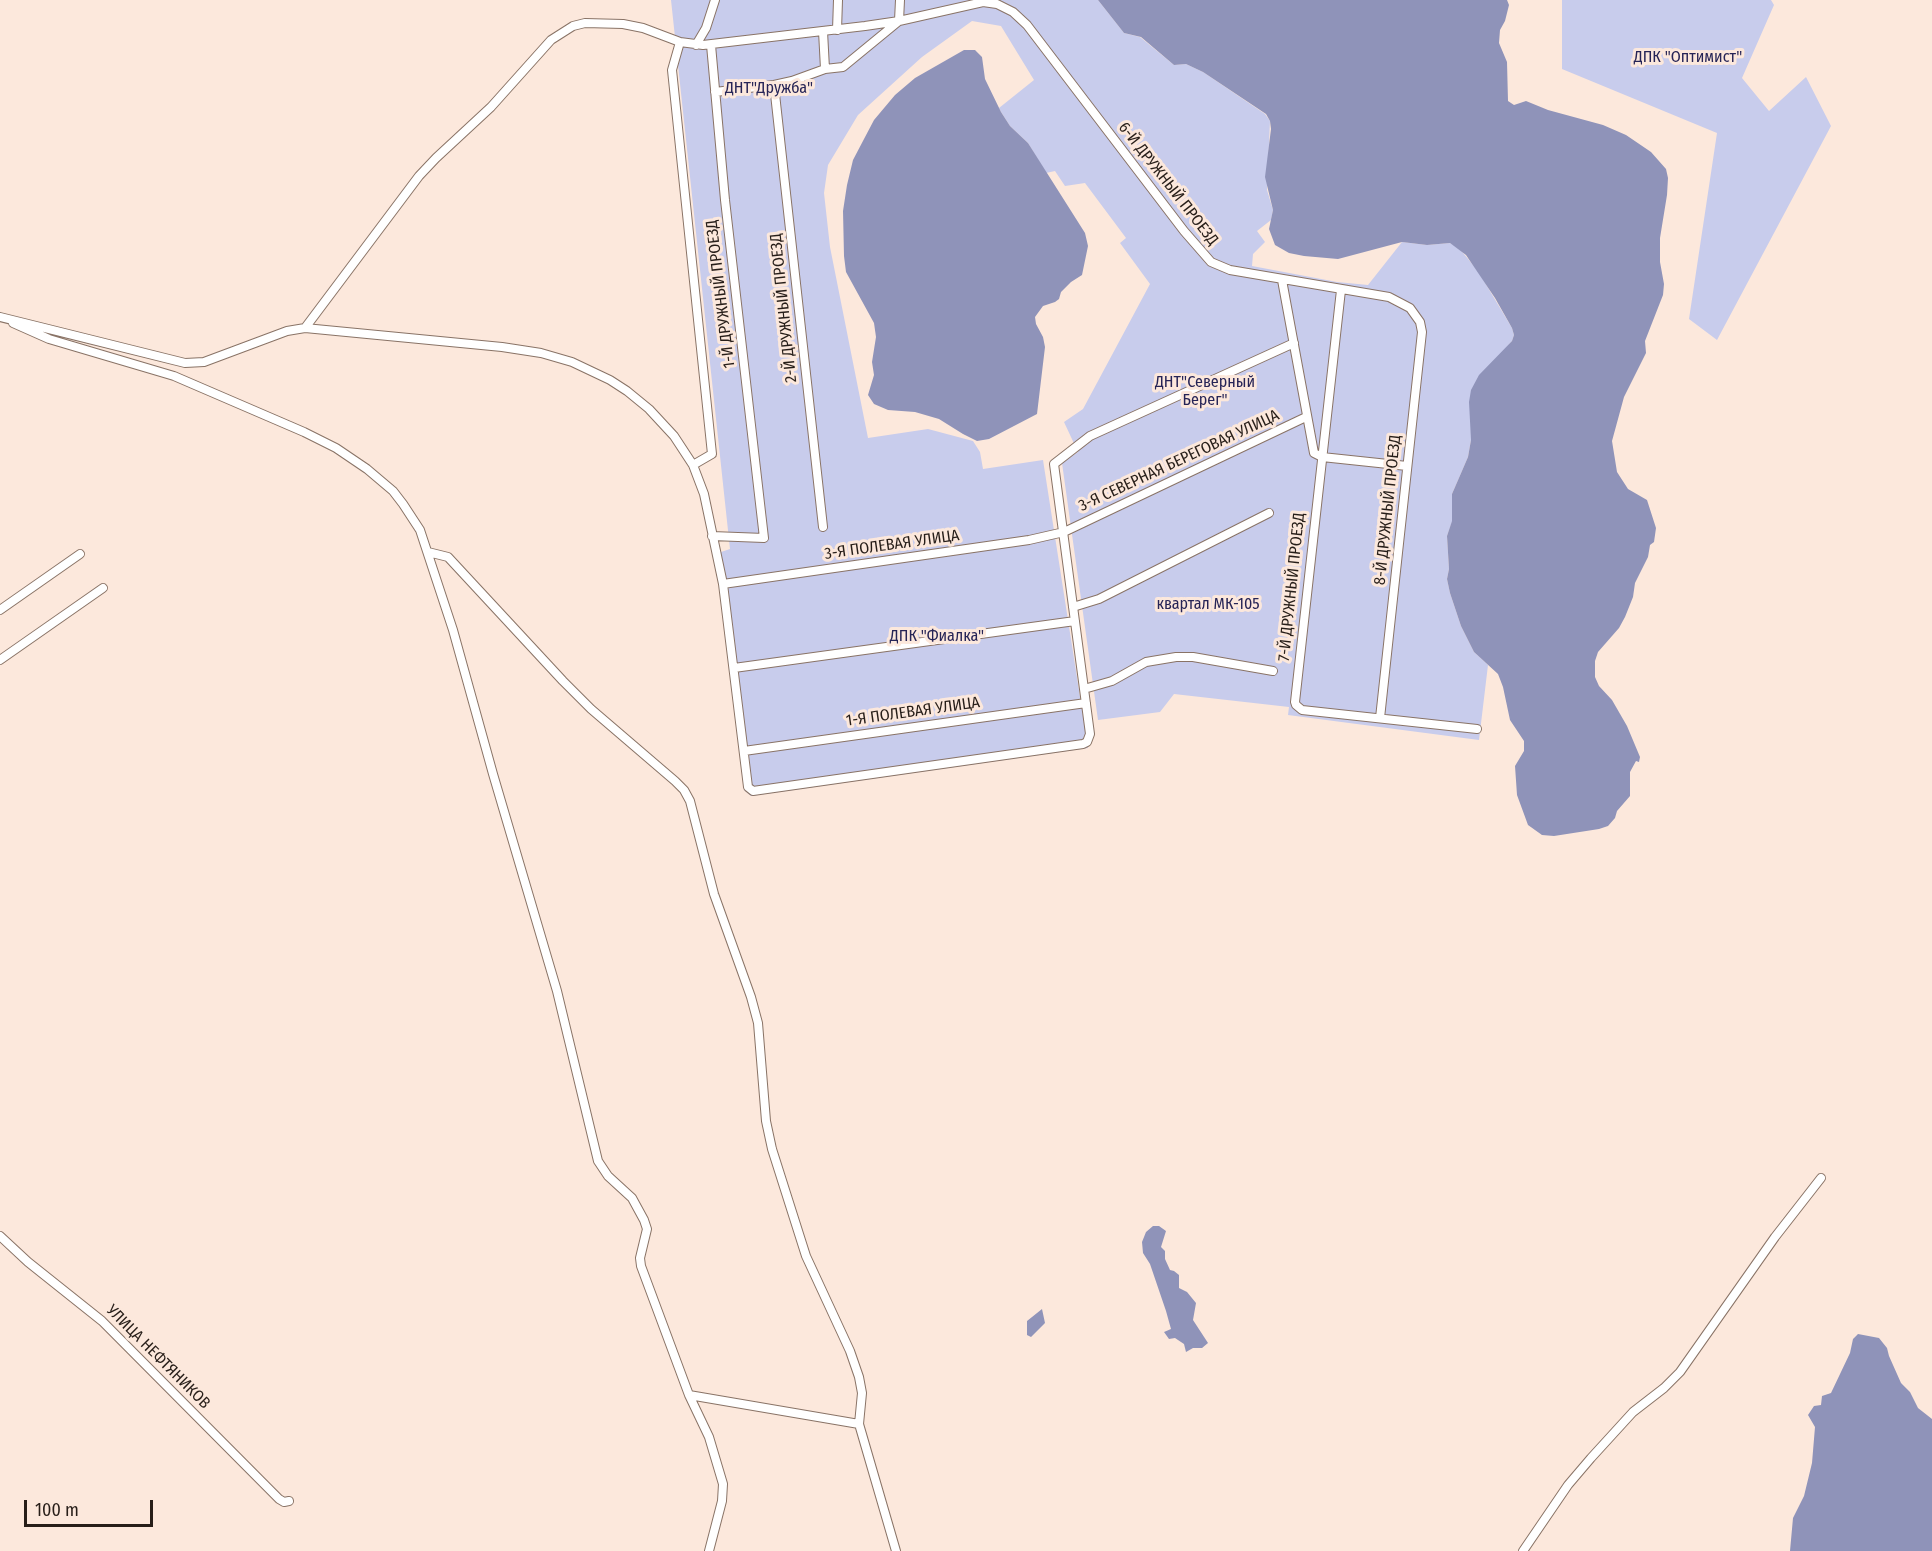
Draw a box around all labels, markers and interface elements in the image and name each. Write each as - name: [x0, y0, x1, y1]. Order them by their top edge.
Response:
- park label: ДПК "Оптимист": [1634, 48, 1742, 68]
- park label: ДНТ"Дружба": [725, 79, 813, 99]
- street label: 6-Й ДРУЖНЫЙ ПРОЕЗД: [1114, 119, 1222, 249]
- street label: 1-Й ДРУЖНЫЙ ПРОЕЗД: [702, 219, 740, 369]
- street label: 2-Й ДРУЖНЫЙ ПРОЕЗД: [767, 232, 801, 384]
- park label: ДНТ"Северный Берег": [1155, 373, 1255, 411]
- street label: 3-Я СЕВЕРНАЯ БЕРЕГОВАЯ УЛИЦА: [1076, 406, 1282, 516]
- street label: 8-Й ДРУЖНЫЙ ПРОЕЗД: [1371, 434, 1405, 586]
- street label: 7-Й ДРУЖНЫЙ ПРОЕЗД: [1275, 512, 1309, 662]
- street label: 3-Я ПОЛЕВАЯ УЛИЦА: [823, 526, 961, 564]
- park label: квартал МК-105: [1156, 595, 1260, 615]
- park label: ДПК "Фиалка": [890, 627, 984, 647]
- street label: 1-Я ПОЛЕВАЯ УЛИЦА: [845, 693, 981, 731]
- street label: УЛИЦА НЕФТЯНИКОВ: [102, 1301, 214, 1413]
- scale bar: [27, 1488, 156, 1526]
- text: 100 m: [35, 1499, 79, 1521]

